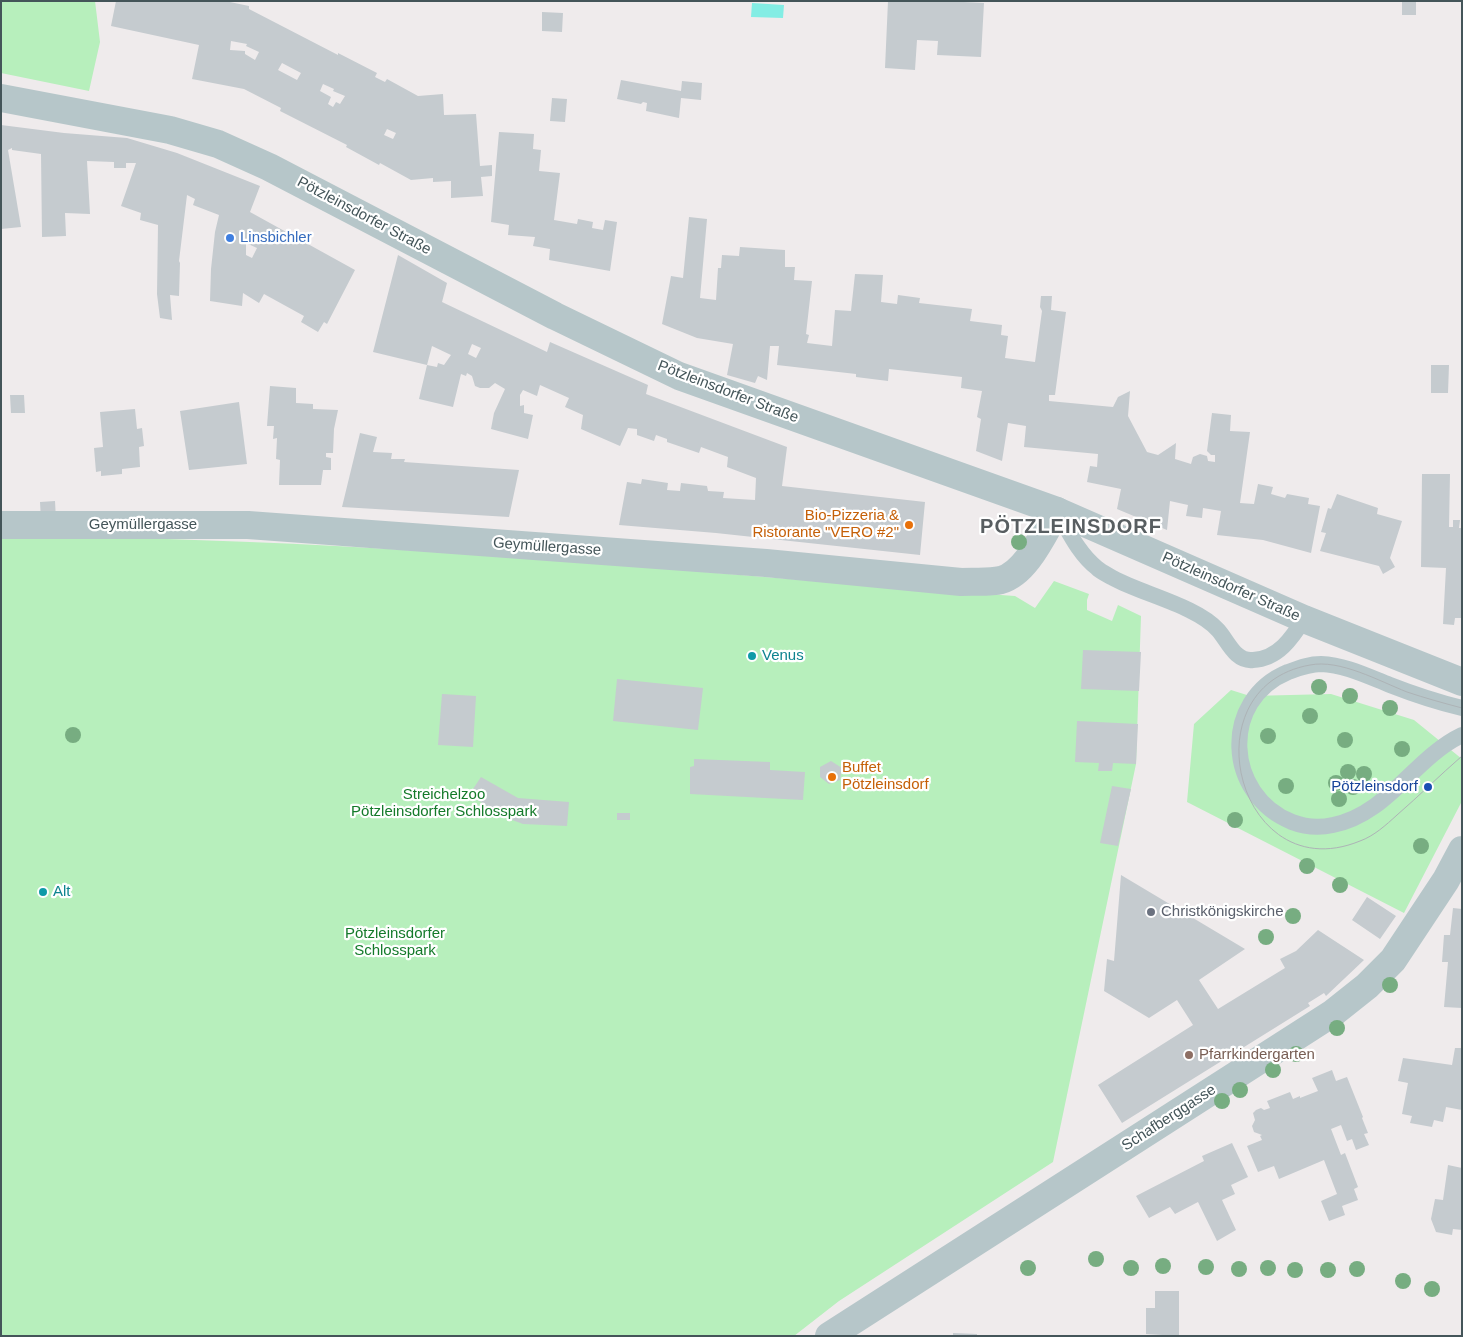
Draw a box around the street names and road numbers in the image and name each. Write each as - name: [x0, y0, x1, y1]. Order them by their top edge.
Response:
- street label: Pötzleinsdorfer Straße: [294, 173, 434, 259]
- street label: Pötzleinsdorfer Straße: [655, 357, 801, 427]
- street label: Geymüllergasse: [89, 516, 197, 534]
- street label: Geymüllergasse: [492, 534, 602, 560]
- street label: Pötzleinsdorfer Straße: [1159, 548, 1303, 626]
- street label: Schafberggasse: [1119, 1081, 1219, 1155]

